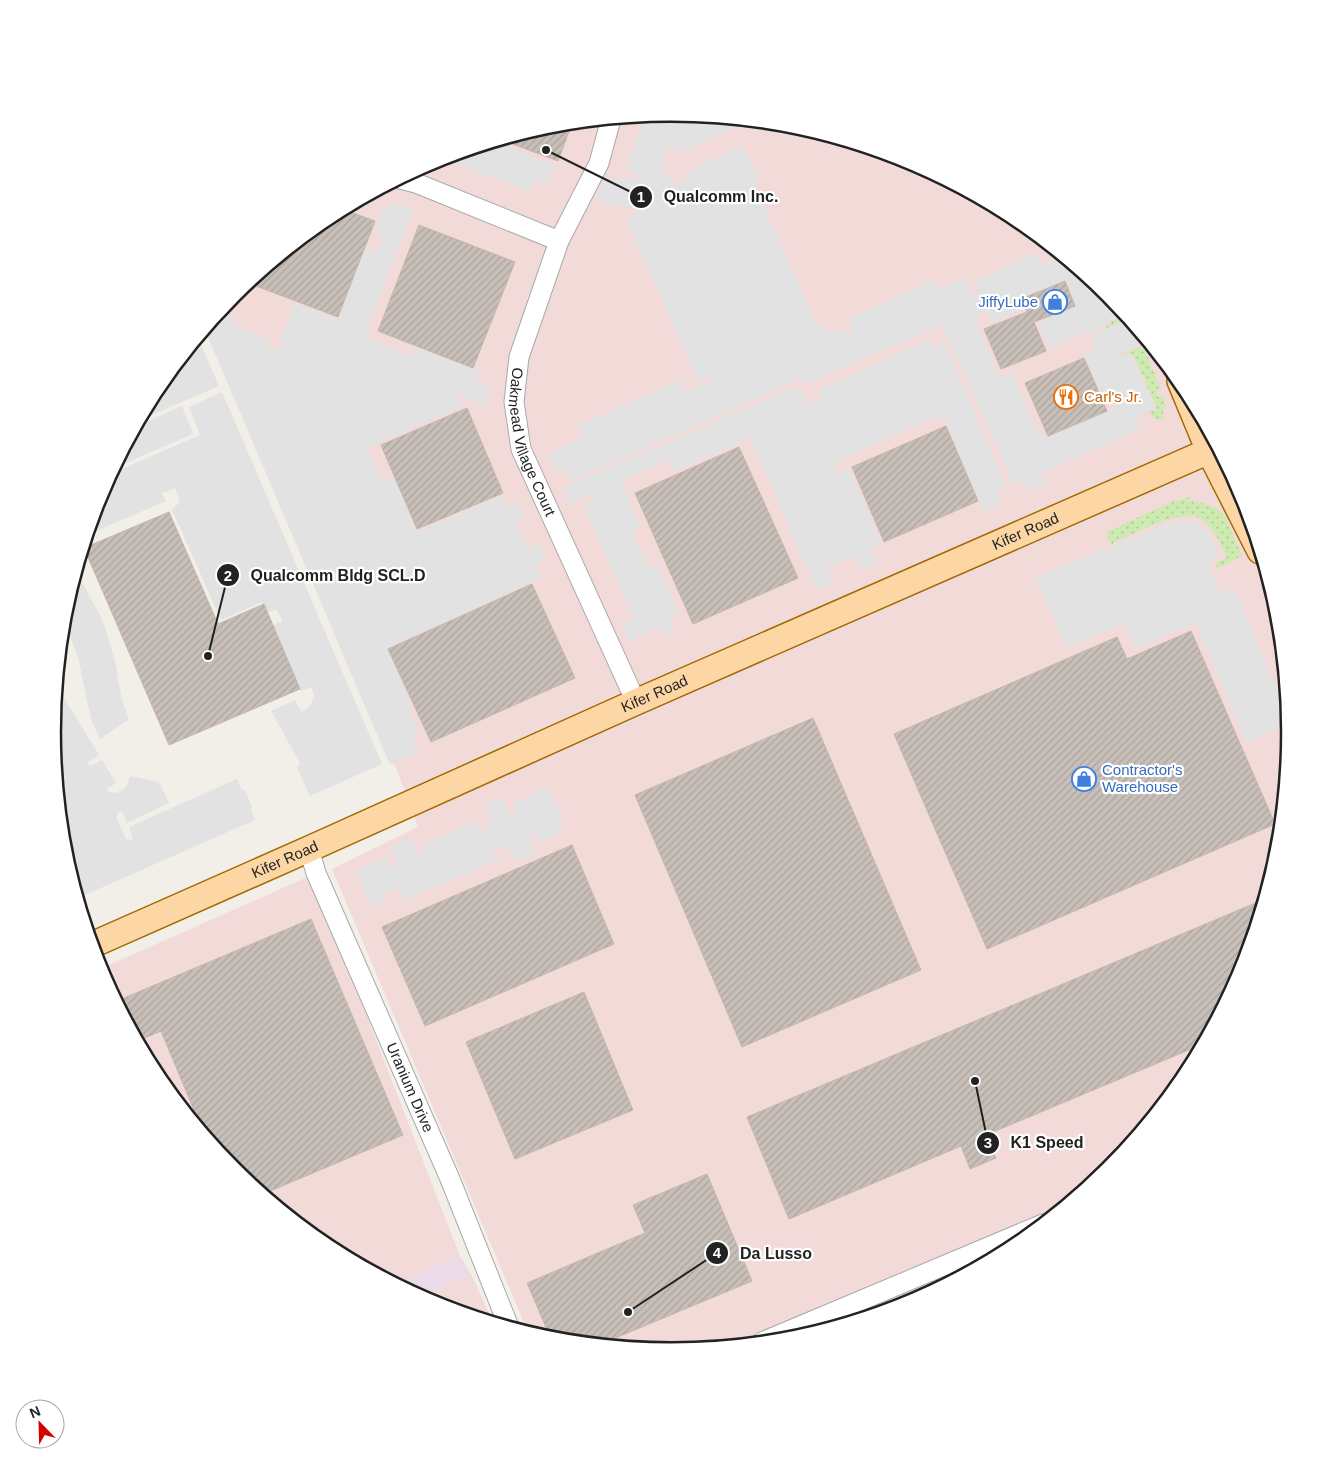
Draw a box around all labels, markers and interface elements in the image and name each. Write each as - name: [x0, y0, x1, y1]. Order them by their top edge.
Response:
- callout: Qualcomm Inc.: [628, 181, 788, 212]
- text: 1: [637, 188, 645, 205]
- text: Qualcomm Inc.: [664, 188, 778, 205]
- shop icon: JiffyLube: [1042, 289, 1068, 315]
- place label: JiffyLube: [978, 293, 1038, 310]
- street label: Oakmead Village Court: [505, 367, 560, 519]
- restaurant icon: Carl's Jr.: [1053, 384, 1079, 410]
- place label: Carl's Jr.: [1084, 388, 1142, 405]
- street label: Kifer Road: [989, 509, 1061, 553]
- callout: Qualcomm Bldg SCL.D: [215, 560, 436, 591]
- text: 2: [224, 567, 232, 584]
- text: Qualcomm Bldg SCL.D: [250, 567, 426, 584]
- street label: Kifer Road: [618, 671, 690, 716]
- place label: Contractor's Warehouse: [1102, 761, 1182, 795]
- shop icon: Contractor's Warehouse: [1071, 766, 1097, 792]
- street label: Kifer Road: [249, 837, 321, 881]
- street label: Uranium Drive: [383, 1040, 437, 1134]
- callout: K1 Speed: [976, 1127, 1094, 1158]
- text: 3: [984, 1134, 992, 1151]
- text: K1 Speed: [1011, 1134, 1083, 1151]
- callout: Da Lusso: [705, 1238, 822, 1269]
- text: 4: [713, 1244, 722, 1261]
- text: Da Lusso: [740, 1245, 812, 1262]
- north arrow: [15, 1399, 65, 1449]
- text: N: [27, 1403, 43, 1421]

